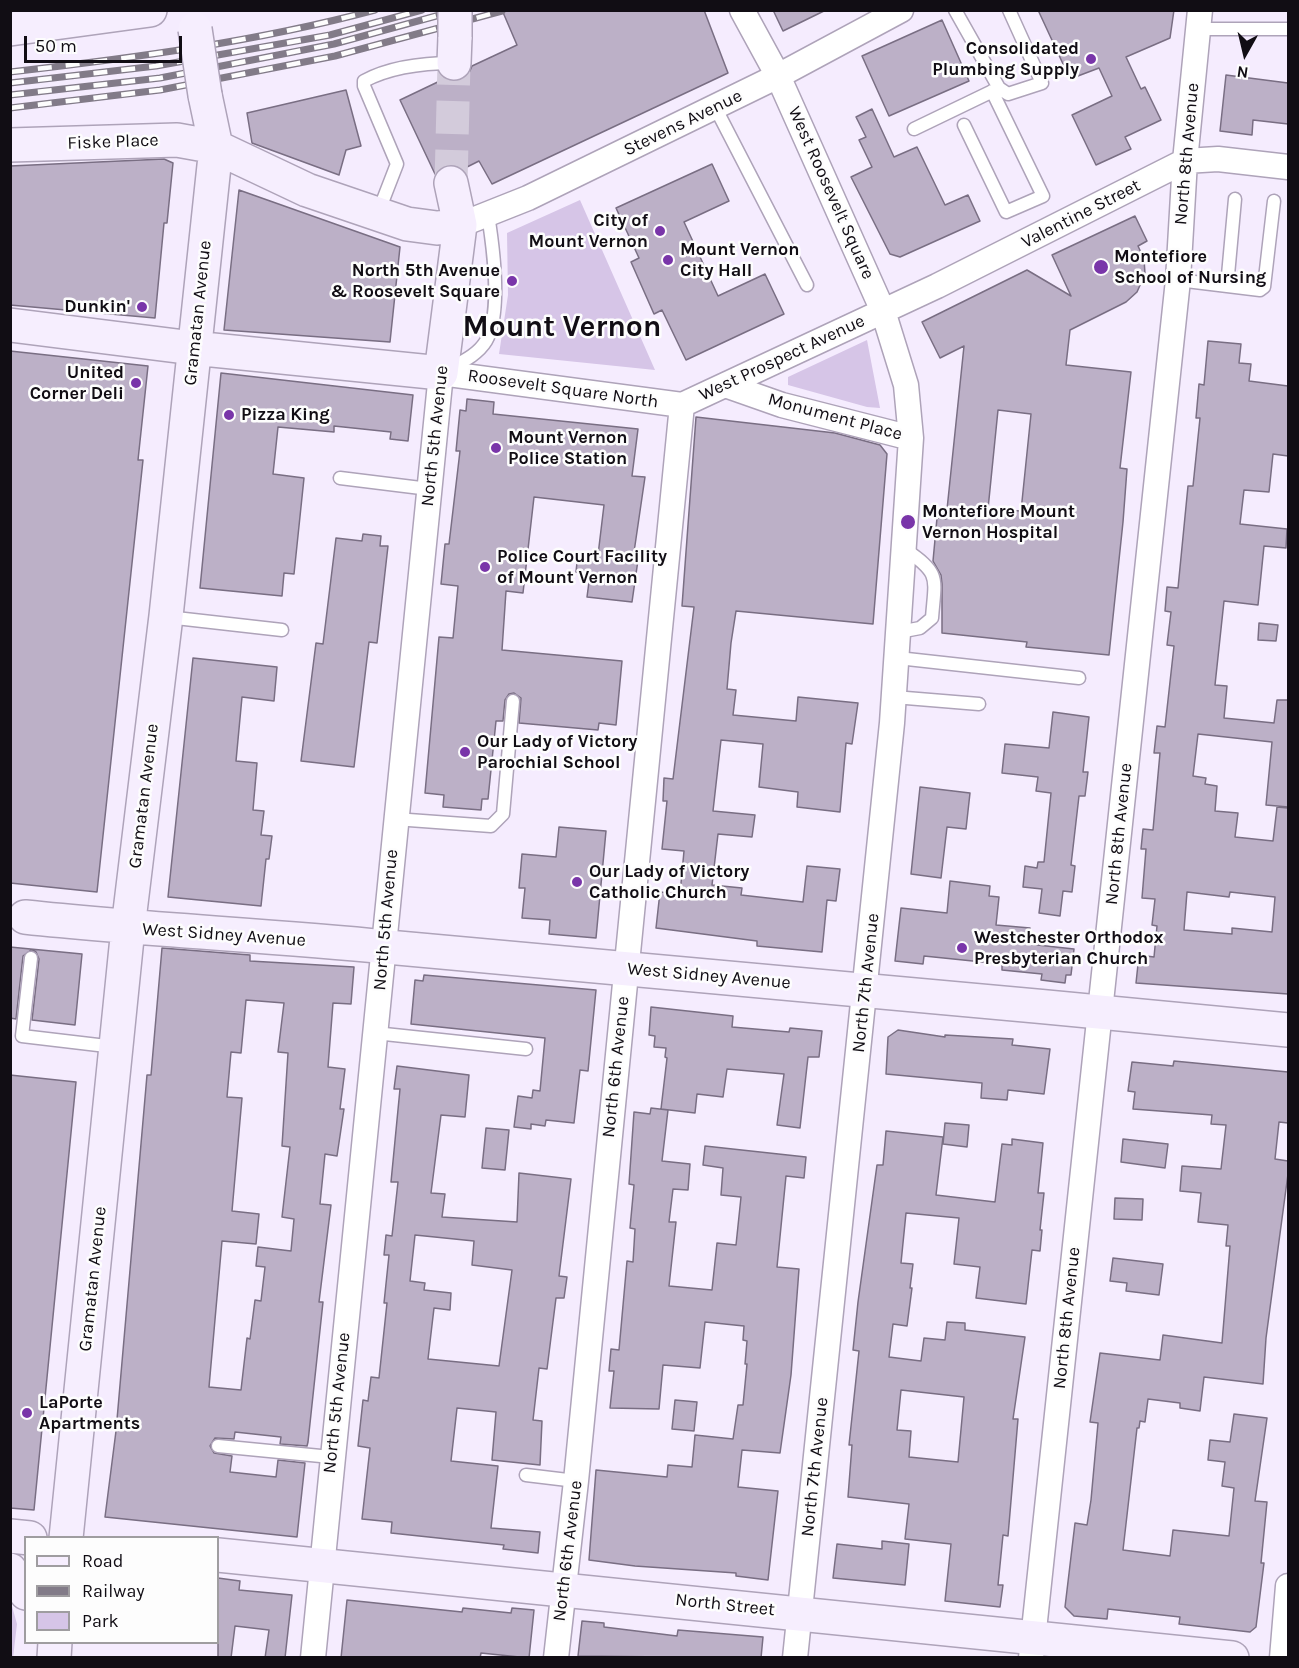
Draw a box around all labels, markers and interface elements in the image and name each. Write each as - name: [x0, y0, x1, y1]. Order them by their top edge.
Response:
- scale bar: [27, 24, 184, 62]
- north arrow: [1215, 24, 1275, 84]
- text: 50 m: [35, 35, 77, 57]
- place label: Consolidated Plumbing Supply: [932, 38, 1079, 80]
- marker: Consolidated Plumbing Supply: [1084, 52, 1098, 66]
- text: N: [1235, 62, 1249, 83]
- street label: North 8th Avenue: [1170, 82, 1204, 226]
- street label: Stevens Avenue: [620, 85, 746, 161]
- street label: West Roosevelt Square: [783, 103, 879, 283]
- street label: Fiske Place: [67, 130, 159, 154]
- street label: Valentine Street: [1018, 175, 1144, 253]
- place label: City of Mount Vernon: [529, 210, 648, 252]
- marker: City of Mount Vernon: [653, 224, 667, 238]
- street label: Gramatan Avenue: [180, 239, 216, 387]
- place label: Mount Vernon City Hall: [680, 239, 799, 282]
- place label: Montefiore School of Nursing: [1114, 246, 1266, 288]
- marker: Mount Vernon City Hall: [661, 253, 675, 267]
- marker: Montefiore School of Nursing: [1092, 258, 1110, 276]
- place label: North 5th Avenue & Roosevelt Square: [330, 260, 500, 302]
- marker: North 5th Avenue & Roosevelt Square: [505, 274, 519, 288]
- place label: Dunkin': [64, 296, 130, 318]
- marker: Dunkin': [135, 300, 149, 314]
- district label: Mount Vernon: [462, 309, 662, 345]
- street label: West Prospect Avenue: [696, 310, 868, 406]
- place label: United Corner Deli: [30, 362, 124, 404]
- street label: North 5th Avenue: [417, 364, 453, 508]
- street label: Roosevelt Square North: [466, 365, 660, 413]
- marker: United Corner Deli: [129, 376, 143, 390]
- street label: Monument Place: [765, 389, 905, 445]
- place label: Pizza King: [241, 404, 330, 426]
- marker: Pizza King: [222, 408, 236, 422]
- place label: Mount Vernon Police Station: [508, 427, 627, 470]
- marker: Mount Vernon Police Station: [489, 441, 503, 455]
- place label: Montefiore Mount Vernon Hospital: [922, 501, 1075, 544]
- marker: Montefiore Mount Vernon Hospital: [899, 513, 917, 531]
- place label: Police Court Facility of Mount Vernon: [497, 546, 667, 588]
- marker: Police Court Facility of Mount Vernon: [478, 560, 492, 574]
- street label: Gramatan Avenue: [124, 722, 164, 870]
- place label: Our Lady of Victory Parochial School: [477, 731, 637, 774]
- marker: Our Lady of Victory Parochial School: [458, 745, 472, 759]
- street label: North 8th Avenue: [1101, 762, 1137, 906]
- street label: North 5th Avenue: [369, 848, 403, 992]
- place label: Our Lady of Victory Catholic Church: [589, 861, 749, 904]
- marker: Our Lady of Victory Catholic Church: [570, 875, 584, 889]
- street label: North 7th Avenue: [848, 912, 884, 1054]
- street label: West Sidney Avenue: [141, 919, 307, 951]
- place label: Westchester Orthodox Presbyterian Church: [974, 927, 1164, 970]
- marker: Westchester Orthodox Presbyterian Church: [955, 941, 969, 955]
- street label: West Sidney Avenue: [626, 958, 792, 994]
- street label: North 6th Avenue: [598, 995, 634, 1139]
- street label: Gramatan Avenue: [75, 1205, 111, 1353]
- street label: North 8th Avenue: [1049, 1246, 1085, 1390]
- street label: North 5th Avenue: [319, 1331, 355, 1475]
- place label: LaPorte Apartments: [39, 1392, 140, 1434]
- street label: North 7th Avenue: [797, 1396, 833, 1538]
- marker: LaPorte Apartments: [20, 1406, 34, 1420]
- street label: North 6th Avenue: [549, 1479, 587, 1623]
- legend: [24, 1536, 219, 1644]
- text: Road: [82, 1550, 123, 1572]
- text: Railway: [82, 1580, 145, 1602]
- street label: North Street: [674, 1589, 776, 1621]
- text: Park: [82, 1610, 119, 1632]

